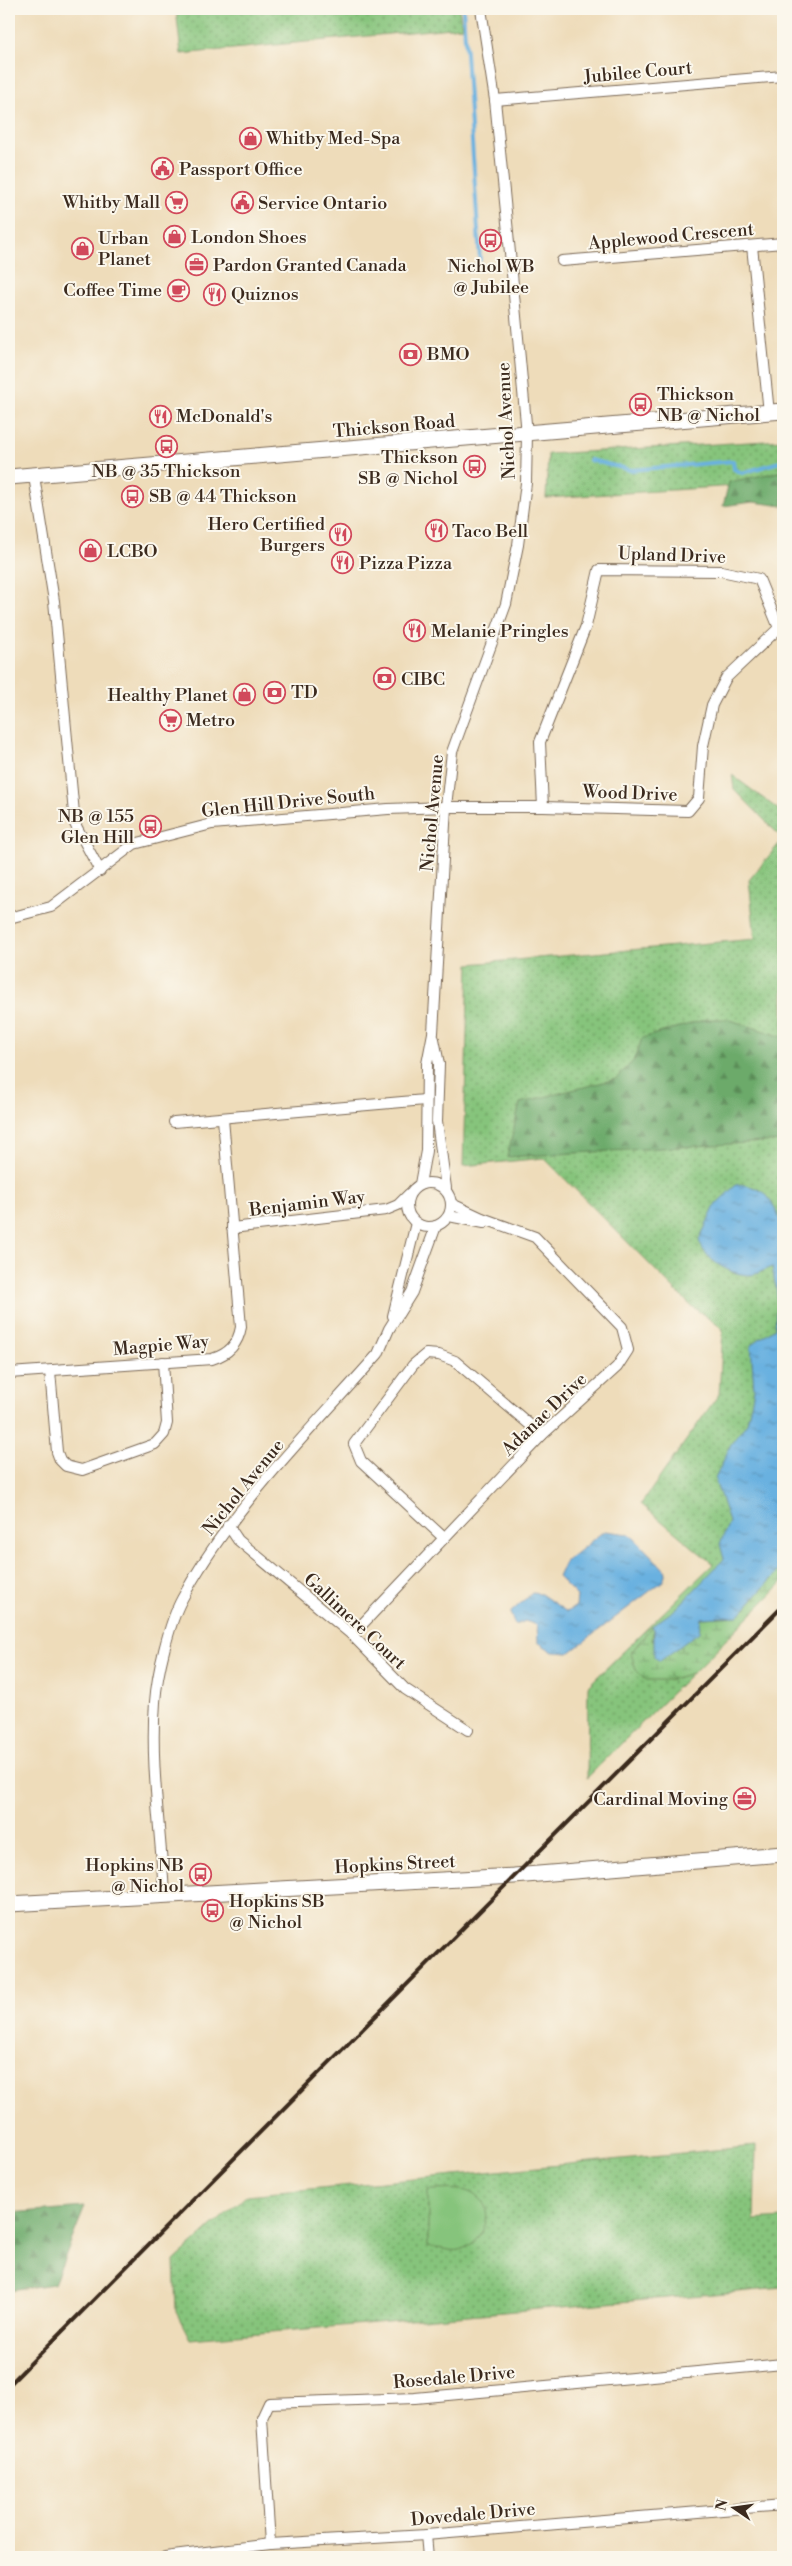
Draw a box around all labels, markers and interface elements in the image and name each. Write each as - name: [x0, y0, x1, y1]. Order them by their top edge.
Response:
- street label: Jubilee Court: [582, 56, 694, 89]
- shop icon: Whitby Med-Spa: [238, 126, 262, 150]
- place label: Whitby Med-Spa: [265, 127, 401, 150]
- public building icon: Passport Office: [151, 157, 175, 181]
- place label: Passport Office: [179, 158, 303, 181]
- supermarket icon: Whitby Mall: [164, 190, 188, 214]
- place label: Whitby Mall: [61, 191, 161, 214]
- public building icon: Service Ontario: [230, 191, 254, 215]
- place label: Service Ontario: [258, 192, 387, 215]
- street label: Applewood Crescent: [586, 218, 755, 255]
- shop icon: London Shoes: [163, 225, 187, 249]
- place label: London Shoes: [191, 226, 307, 249]
- place label: Urban Planet: [98, 227, 152, 271]
- bus stop icon: Nichol WB @ Jubilee: [479, 229, 503, 253]
- shop icon: Urban Planet: [70, 236, 94, 260]
- office icon: Pardon Granted Canada: [185, 253, 209, 277]
- place label: Pardon Granted Canada: [213, 254, 407, 277]
- place label: Nichol WB @ Jubilee: [447, 255, 535, 299]
- cafe icon: Coffee Time: [166, 278, 190, 302]
- place label: Coffee Time: [63, 279, 162, 302]
- restaurant icon: Quiznos: [203, 282, 227, 306]
- place label: Quiznos: [231, 283, 299, 306]
- bank icon: BMO: [399, 342, 423, 366]
- place label: BMO: [426, 343, 470, 366]
- street label: Nichol Avenue: [492, 362, 521, 480]
- place label: Thickson NB @ Nichol: [657, 383, 761, 427]
- bus stop icon: Thickson NB @ Nichol: [629, 392, 653, 416]
- restaurant icon: McDonald's: [148, 404, 172, 428]
- place label: McDonald's: [176, 405, 273, 428]
- street label: Thickson Road: [332, 410, 457, 443]
- bus stop icon: NB @ 35 Thickson: [154, 434, 178, 458]
- place label: Thickson SB @ Nichol: [358, 446, 459, 490]
- bus stop icon: Thickson SB @ Nichol: [462, 455, 486, 479]
- place label: NB @ 35 Thickson: [92, 460, 241, 483]
- bus stop icon: SB @ 44 Thickson: [121, 484, 145, 508]
- place label: SB @ 44 Thickson: [149, 485, 297, 508]
- place label: Hero Certified Burgers: [208, 513, 326, 557]
- restaurant icon: Taco Bell: [424, 519, 448, 543]
- place label: Taco Bell: [452, 520, 529, 543]
- restaurant icon: Hero Certified Burgers: [329, 522, 353, 546]
- shop icon: LCBO: [79, 539, 103, 563]
- place label: LCBO: [107, 540, 158, 563]
- street label: Upland Drive: [617, 542, 727, 569]
- restaurant icon: Pizza Pizza: [331, 551, 355, 575]
- place label: Pizza Pizza: [359, 552, 453, 575]
- restaurant icon: Melanie Pringles: [403, 619, 427, 643]
- place label: Melanie Pringles: [431, 620, 569, 643]
- bank icon: CIBC: [373, 667, 397, 691]
- place label: CIBC: [401, 668, 445, 691]
- bank icon: TD: [263, 680, 287, 704]
- place label: TD: [291, 681, 318, 704]
- shop icon: Healthy Planet: [232, 683, 256, 707]
- place label: Healthy Planet: [107, 684, 229, 707]
- supermarket icon: Metro: [158, 708, 182, 732]
- place label: Metro: [186, 709, 235, 732]
- street label: Nichol Avenue: [416, 754, 449, 873]
- street label: Wood Drive: [581, 780, 678, 807]
- street label: Glen Hill Drive South: [200, 782, 376, 823]
- place label: NB @ 155 Glen Hill: [58, 805, 135, 849]
- bus stop icon: NB @ 155 Glen Hill: [138, 814, 162, 838]
- street label: Benjamin Way: [247, 1185, 367, 1222]
- street label: Magpie Way: [112, 1330, 210, 1361]
- street label: Adanac Drive: [496, 1368, 592, 1461]
- street label: Nichol Avenue: [197, 1434, 289, 1540]
- street label: Gallimere Court: [299, 1568, 411, 1675]
- office icon: Cardinal Moving: [732, 1787, 756, 1811]
- place label: Cardinal Moving: [593, 1788, 729, 1811]
- street label: Hopkins Street: [334, 1850, 457, 1879]
- place label: Hopkins NB @ Nichol: [85, 1854, 185, 1898]
- bus stop icon: Hopkins NB @ Nichol: [188, 1863, 212, 1887]
- place label: Hopkins SB @ Nichol: [229, 1890, 325, 1934]
- bus stop icon: Hopkins SB @ Nichol: [201, 1899, 225, 1923]
- street label: Rosedale Drive: [392, 2361, 516, 2394]
- north arrow: [710, 2484, 760, 2534]
- street label: Dovedale Drive: [410, 2498, 536, 2531]
- text: N: [712, 2498, 732, 2513]

